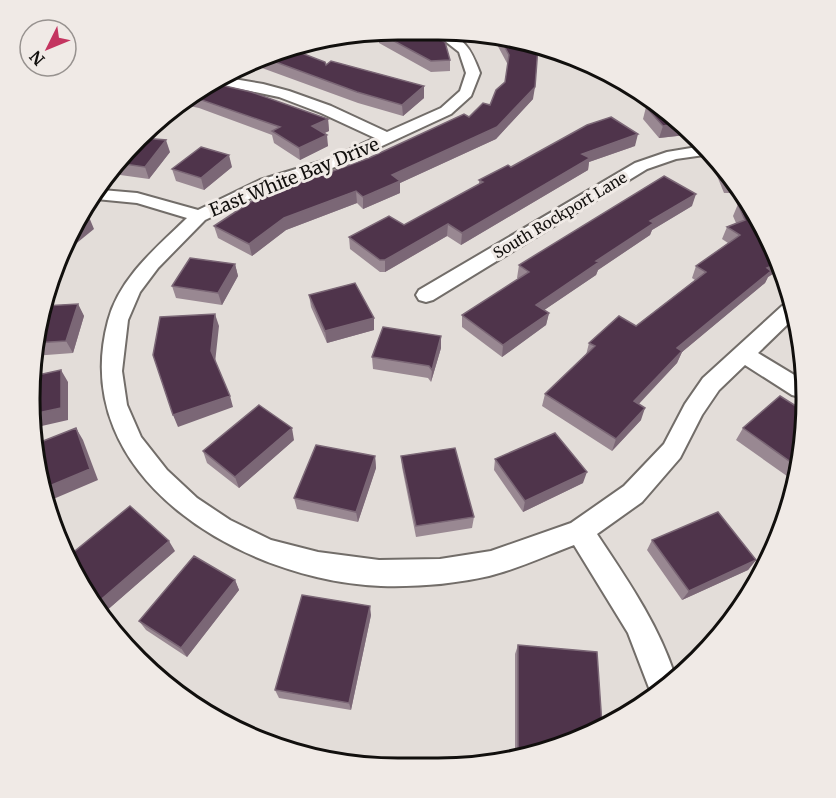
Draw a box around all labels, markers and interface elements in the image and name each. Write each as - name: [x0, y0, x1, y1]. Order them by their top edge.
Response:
- north arrow: [18, 18, 78, 78]
- text: N: [25, 47, 49, 70]
- street label: East White Bay Drive: [206, 132, 382, 222]
- street label: South Rockport Lane: [490, 167, 631, 262]

